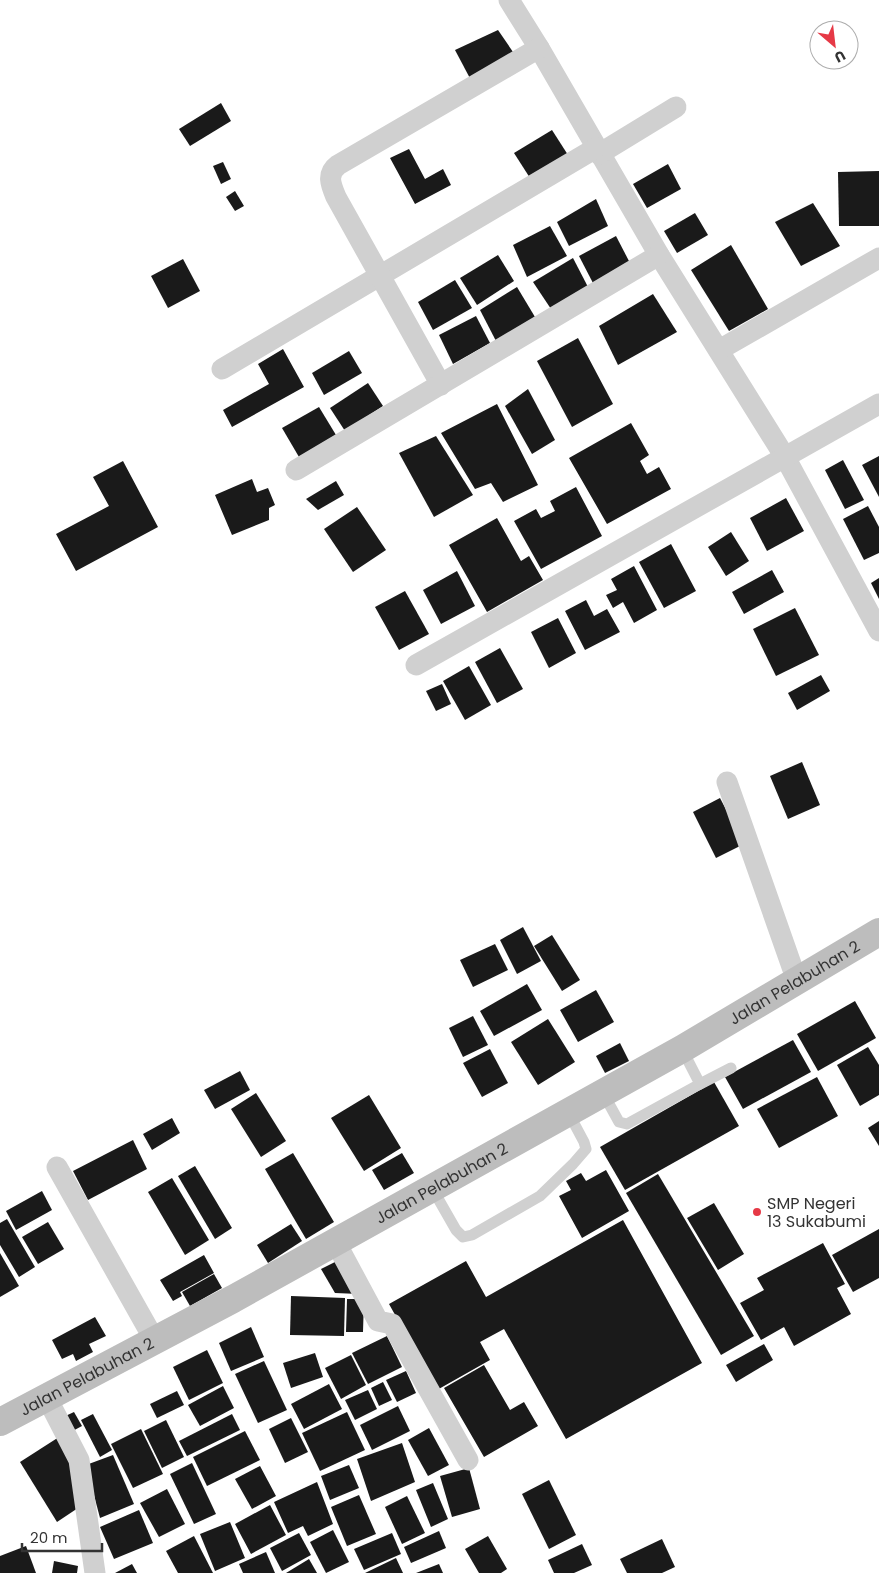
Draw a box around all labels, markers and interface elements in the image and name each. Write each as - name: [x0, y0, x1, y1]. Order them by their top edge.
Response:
- north arrow: [809, 20, 859, 70]
- text: U: [831, 45, 849, 68]
- street label: Jalan Pelabuhan 2: [725, 935, 864, 1031]
- street label: Jalan Pelabuhan 2: [371, 1137, 512, 1230]
- place label: SMP Negeri 13 Sukabumi: [767, 1192, 866, 1233]
- marker: SMP Negeri 13 Sukabumi: [751, 1206, 763, 1218]
- street label: Jalan Pelabuhan 2: [16, 1332, 158, 1422]
- scale bar: [22, 1520, 102, 1552]
- text: 20 m: [30, 1527, 68, 1548]

